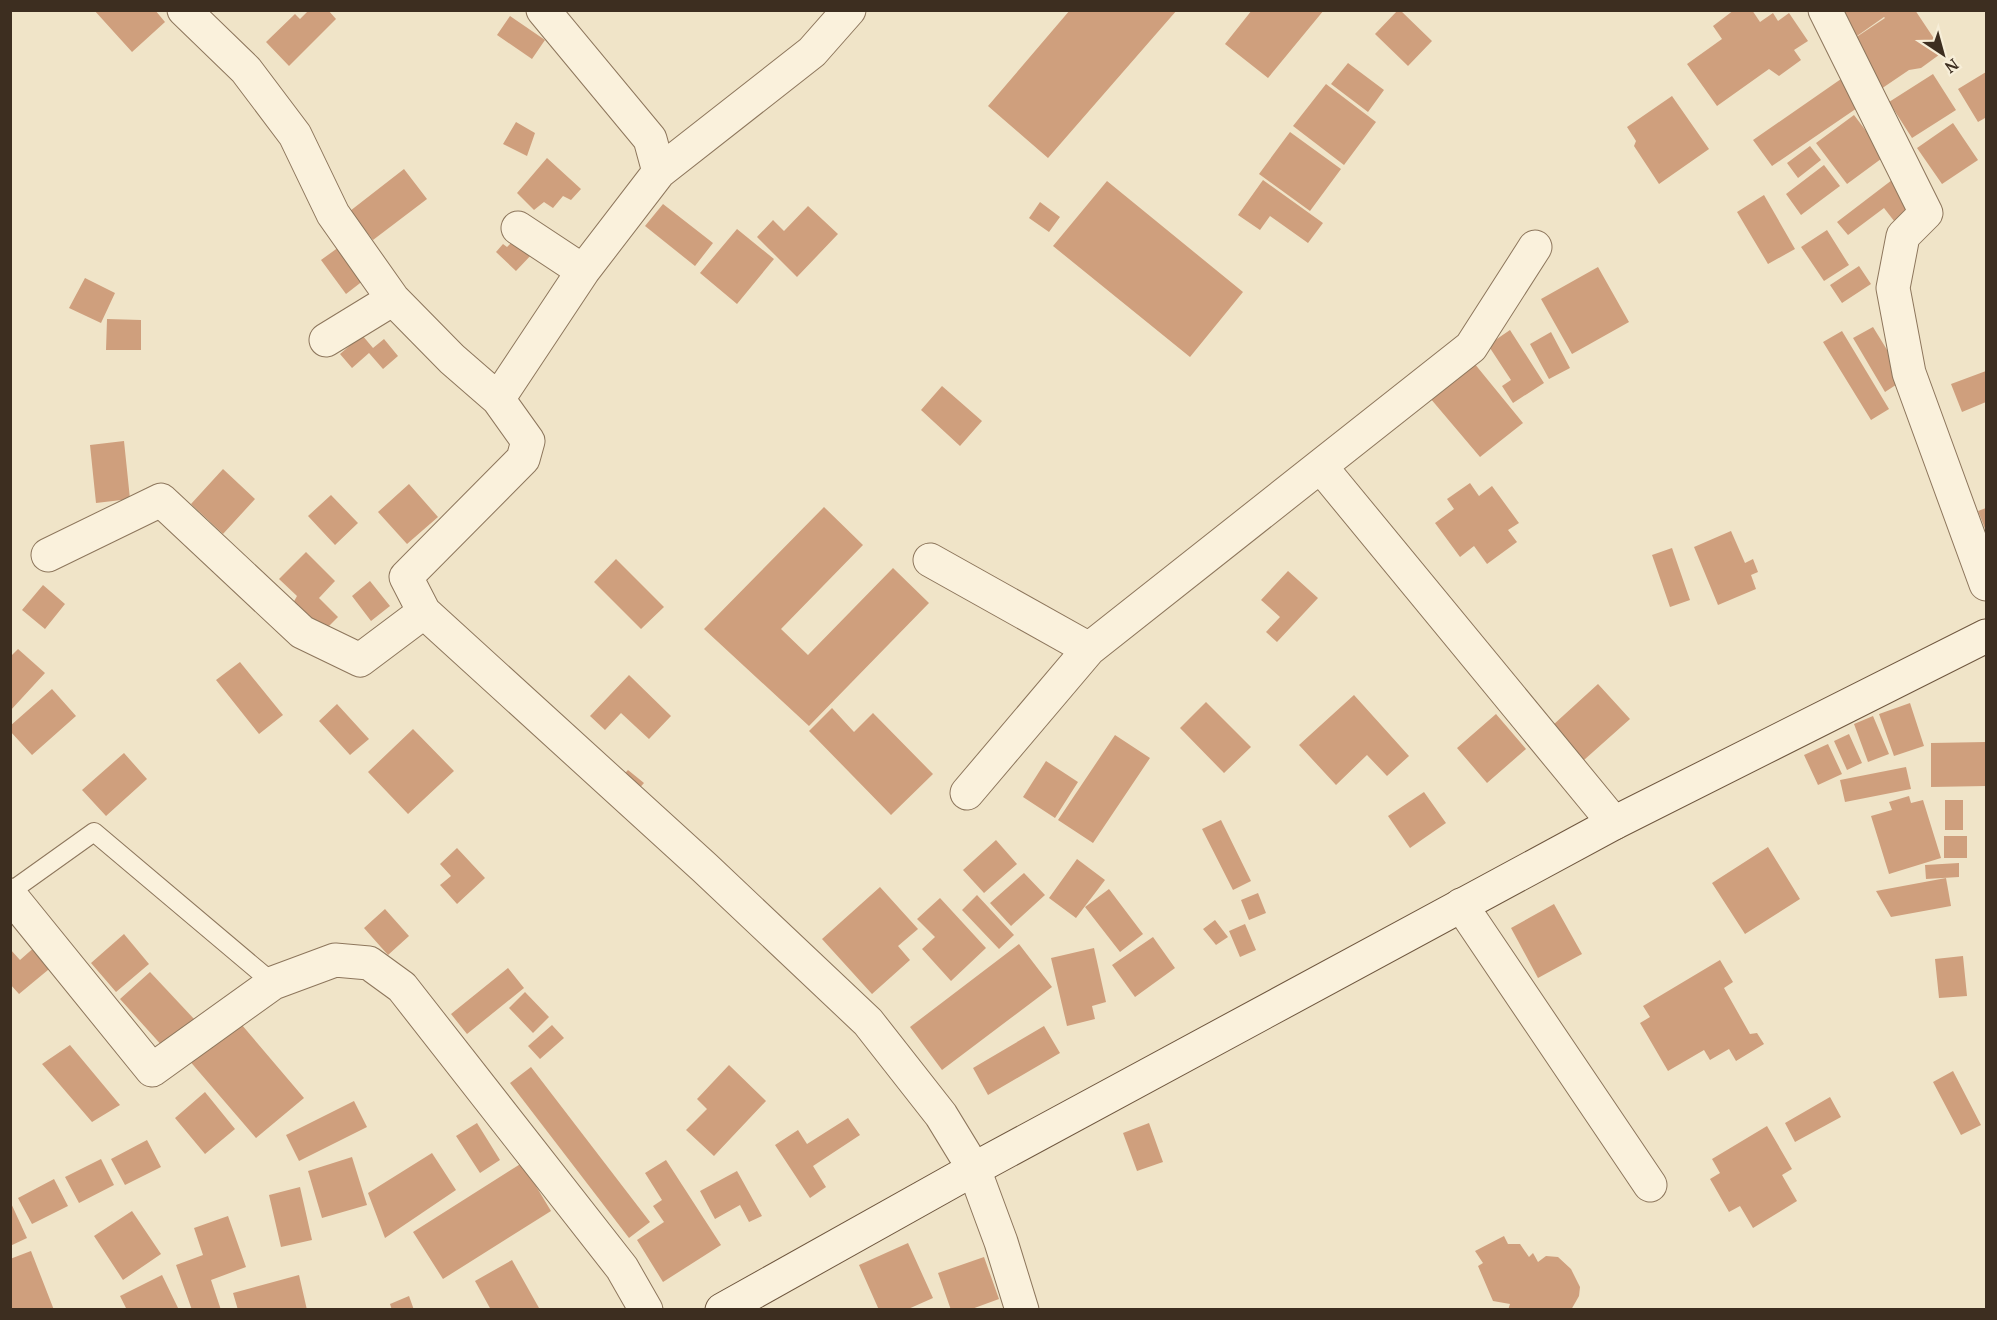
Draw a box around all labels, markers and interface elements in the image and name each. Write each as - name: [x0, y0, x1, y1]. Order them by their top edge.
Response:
- north arrow: [1913, 24, 1973, 84]
- text: N: [1940, 54, 1963, 79]

